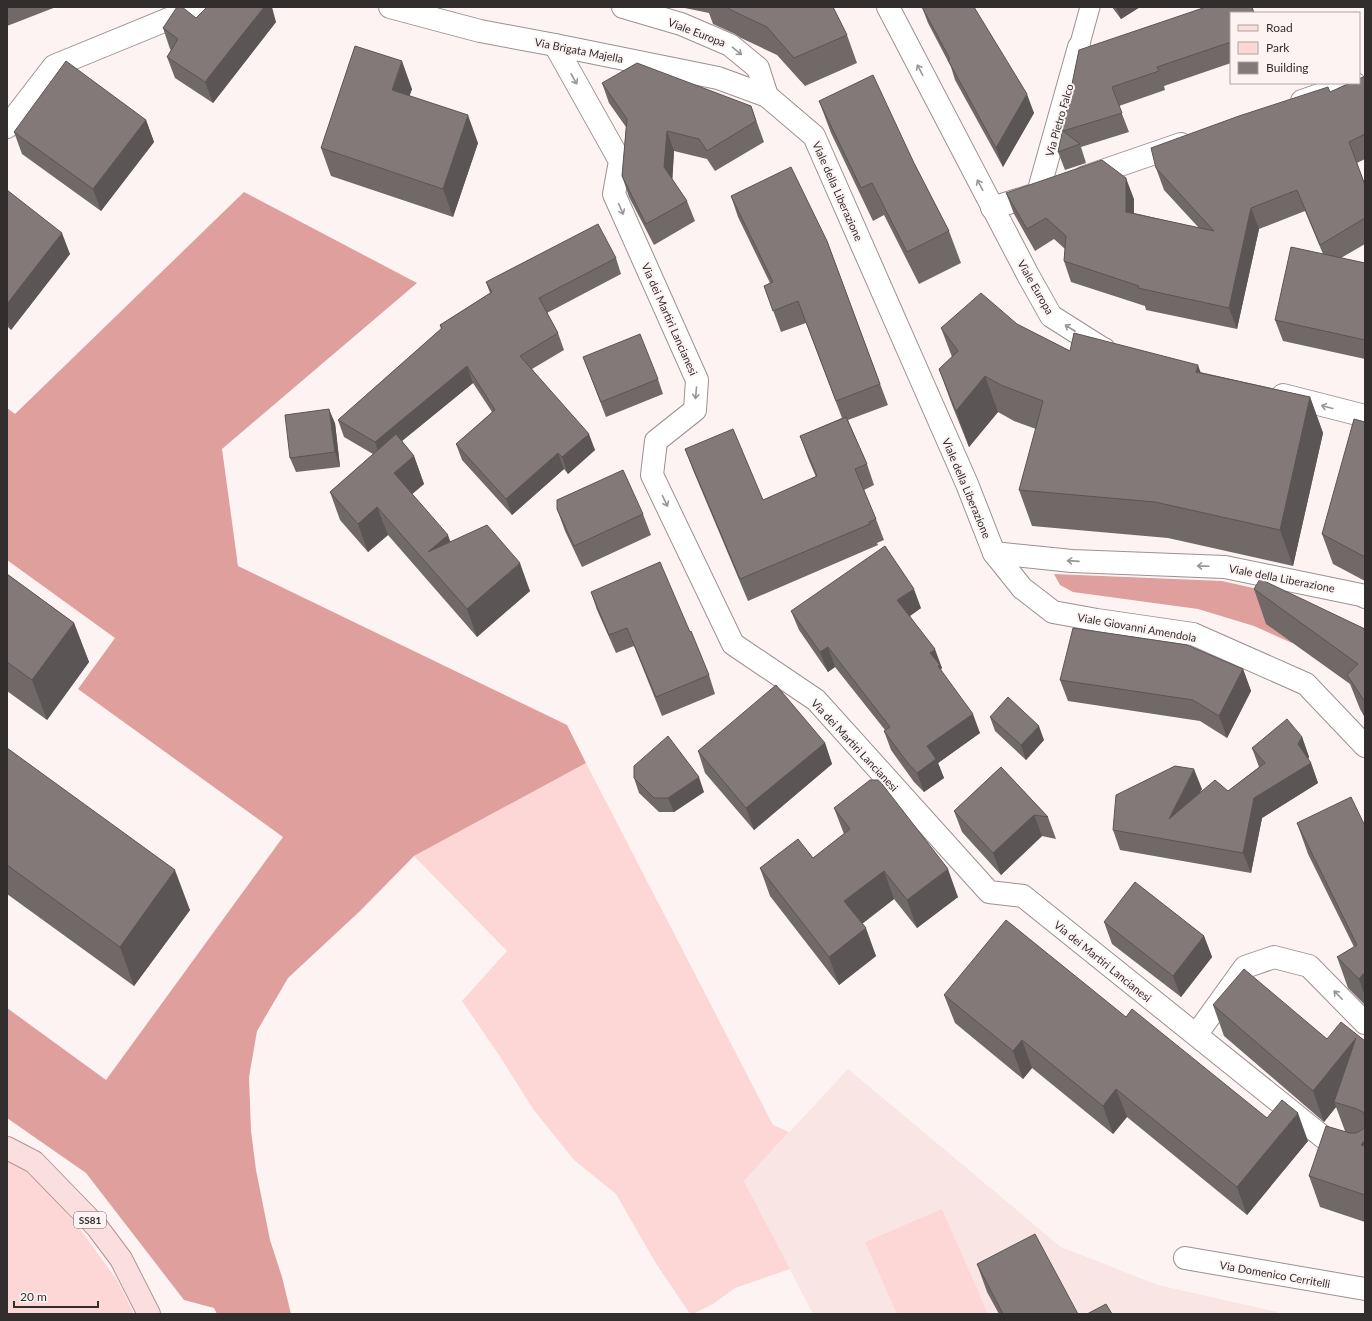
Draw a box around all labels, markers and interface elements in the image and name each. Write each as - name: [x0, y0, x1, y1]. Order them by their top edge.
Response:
- legend: [1230, 12, 1360, 84]
- street label: Viale Europa: [666, 15, 728, 49]
- text: Road: [1266, 20, 1293, 35]
- street label: Via Brigata Majella: [534, 35, 624, 65]
- text: Park: [1266, 40, 1290, 55]
- one-way arrow: [732, 46, 743, 55]
- text: Building: [1266, 60, 1309, 75]
- one-way arrow: [916, 64, 923, 76]
- one-way arrow: [570, 73, 578, 85]
- street label: Via Pietro Falco: [1042, 82, 1076, 158]
- street label: Viale della Liberazione: [810, 139, 866, 243]
- one-way arrow: [976, 179, 984, 191]
- one-way arrow: [618, 203, 625, 215]
- street label: Viale Europa: [1015, 257, 1057, 317]
- street label: Via dei Martiri Lancianesi: [639, 261, 701, 377]
- one-way arrow: [1065, 324, 1076, 333]
- one-way arrow: [693, 386, 700, 399]
- one-way arrow: [1321, 402, 1334, 410]
- street label: Viale della Liberazione: [940, 436, 994, 540]
- one-way arrow: [662, 495, 669, 507]
- one-way arrow: [1067, 558, 1080, 565]
- street label: Viale della Liberazione: [1228, 561, 1336, 595]
- one-way arrow: [1197, 562, 1210, 570]
- street label: Viale Giovanni Amendola: [1076, 610, 1198, 644]
- street label: Via dei Martiri Lancianesi: [809, 696, 901, 794]
- street label: Via dei Martiri Lancianesi: [1052, 918, 1155, 1005]
- one-way arrow: [1333, 990, 1343, 1000]
- road number: SS81: [74, 1212, 106, 1228]
- street label: Via Domenico Cerritelli: [1219, 1258, 1332, 1290]
- scale bar: [14, 1283, 98, 1309]
- text: 20 m: [20, 1289, 47, 1304]

